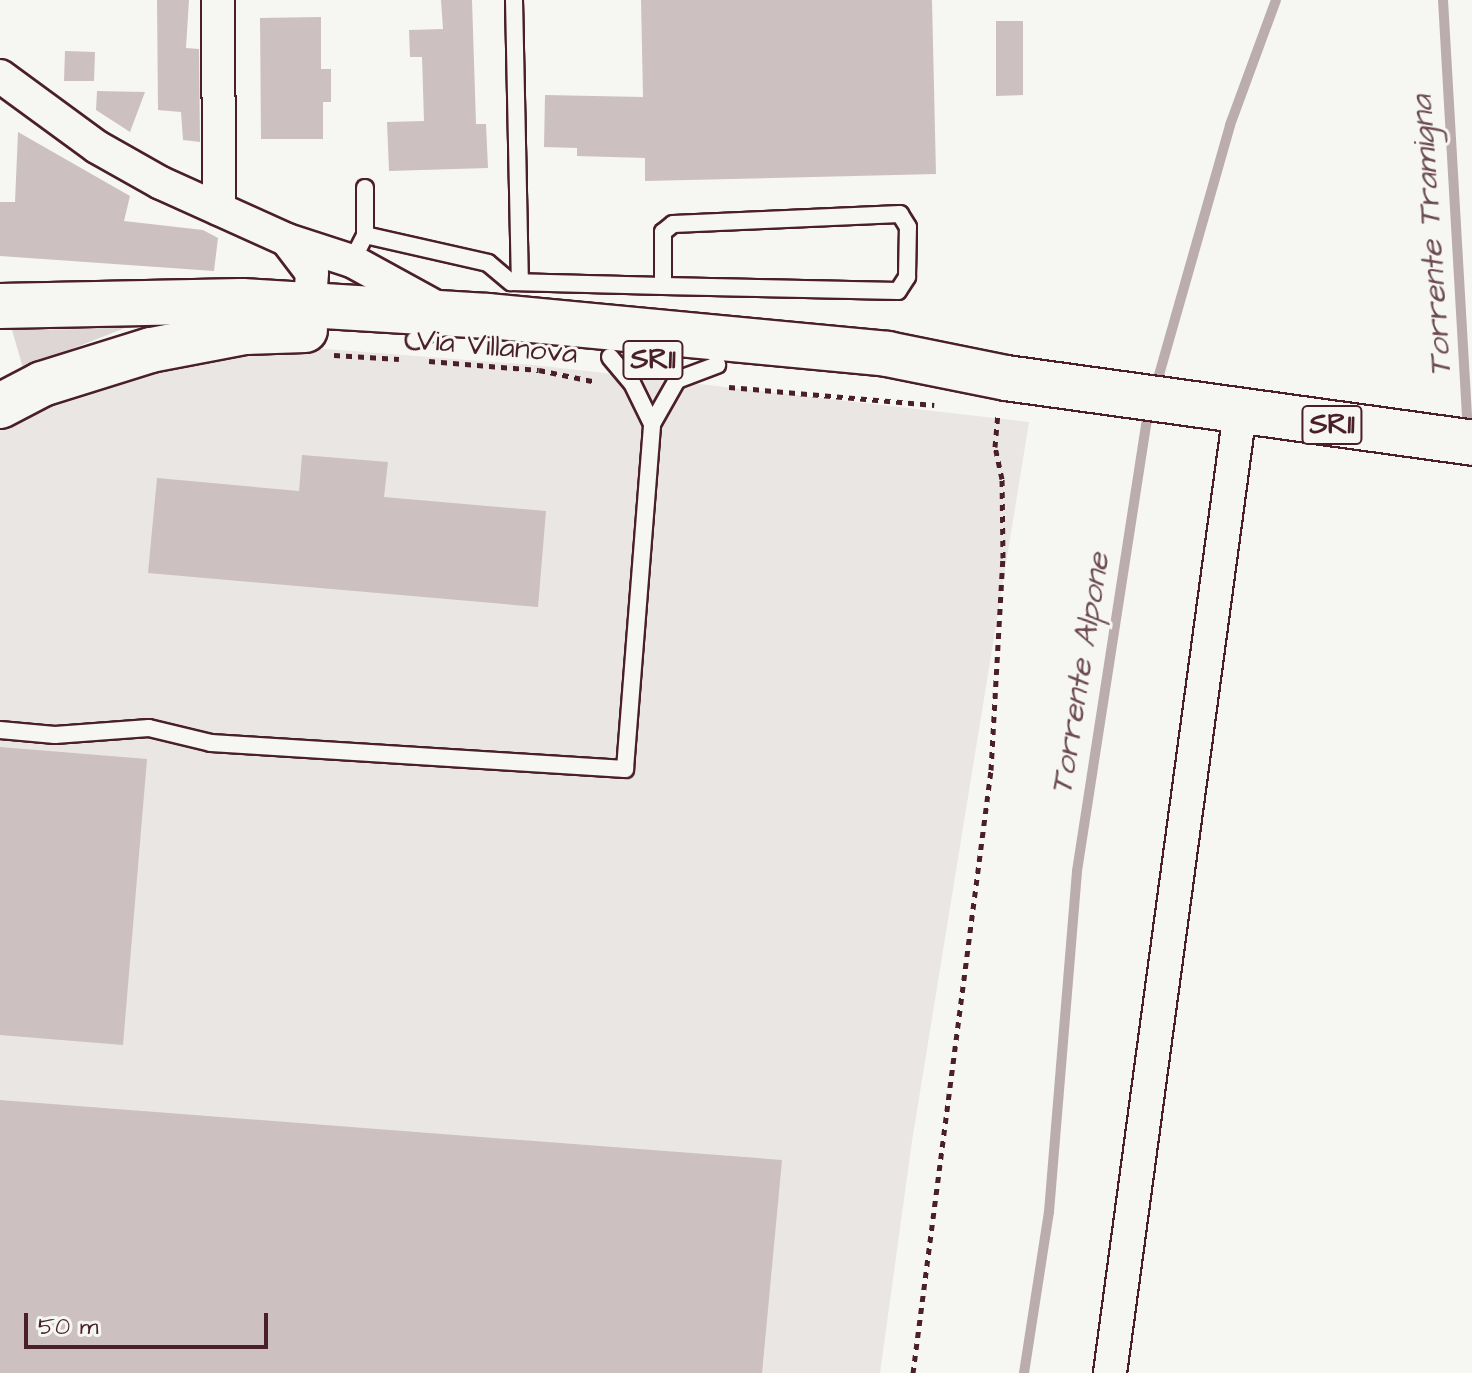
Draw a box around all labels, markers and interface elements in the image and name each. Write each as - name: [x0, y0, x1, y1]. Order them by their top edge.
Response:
- water label: Torrente Tramigna: [1403, 94, 1461, 378]
- street label: Via Villanova: [415, 322, 579, 372]
- road number: SR11: [621, 336, 685, 384]
- road number: SR11: [1300, 401, 1364, 449]
- water label: Torrente Alpone: [1043, 550, 1119, 798]
- scale bar: [28, 1297, 272, 1347]
- text: 50 m: [38, 1310, 98, 1344]

